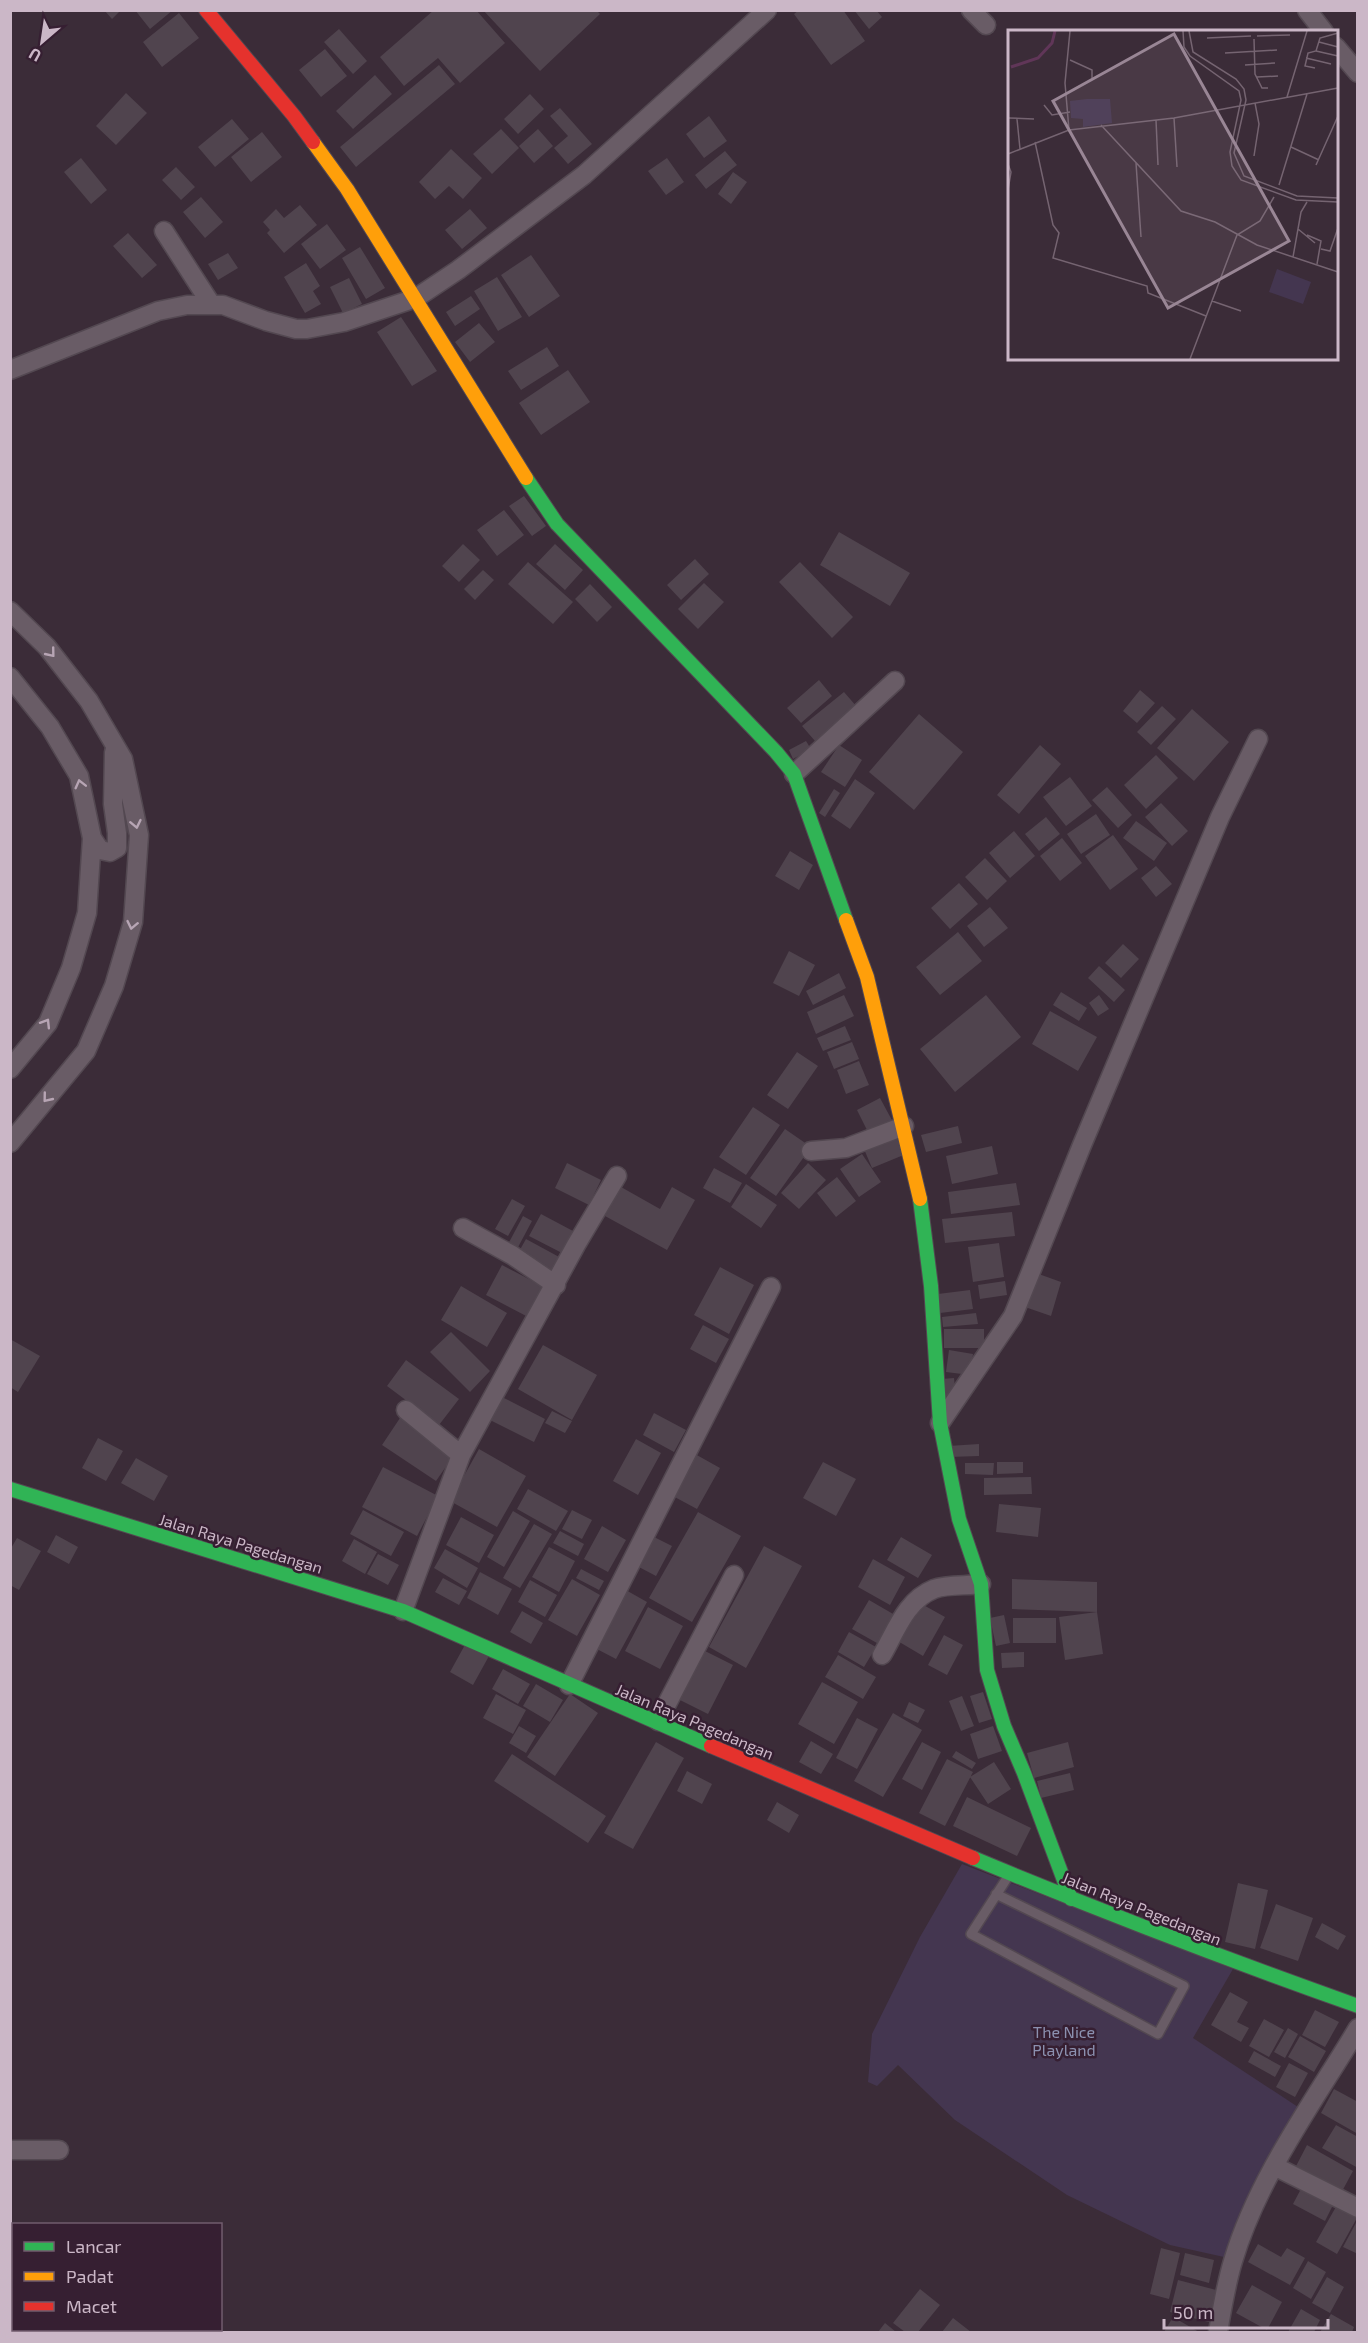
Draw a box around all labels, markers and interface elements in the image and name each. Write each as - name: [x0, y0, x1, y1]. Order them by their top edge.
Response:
- north arrow: [12, 12, 72, 72]
- inset map: [1008, 30, 1338, 360]
- text: U: [25, 45, 44, 67]
- one-way arrow: [44, 646, 55, 657]
- one-way arrow: [75, 779, 88, 789]
- one-way arrow: [129, 819, 142, 829]
- one-way arrow: [126, 920, 139, 930]
- one-way arrow: [39, 1019, 51, 1029]
- one-way arrow: [44, 1091, 55, 1102]
- street label: Jalan Raya Pagedangan: [157, 1509, 325, 1577]
- street label: Jalan Raya Pagedangan: [613, 1679, 777, 1763]
- street label: Jalan Raya Pagedangan: [1060, 1867, 1224, 1949]
- park label: The Nice Playland: [1032, 2022, 1096, 2059]
- legend: [12, 2223, 222, 2331]
- text: Lancar: [66, 2235, 122, 2257]
- text: Padat: [66, 2265, 114, 2287]
- scale bar: [1164, 2292, 1328, 2330]
- text: Macet: [66, 2295, 117, 2317]
- text: 50 m: [1173, 2301, 1213, 2323]

